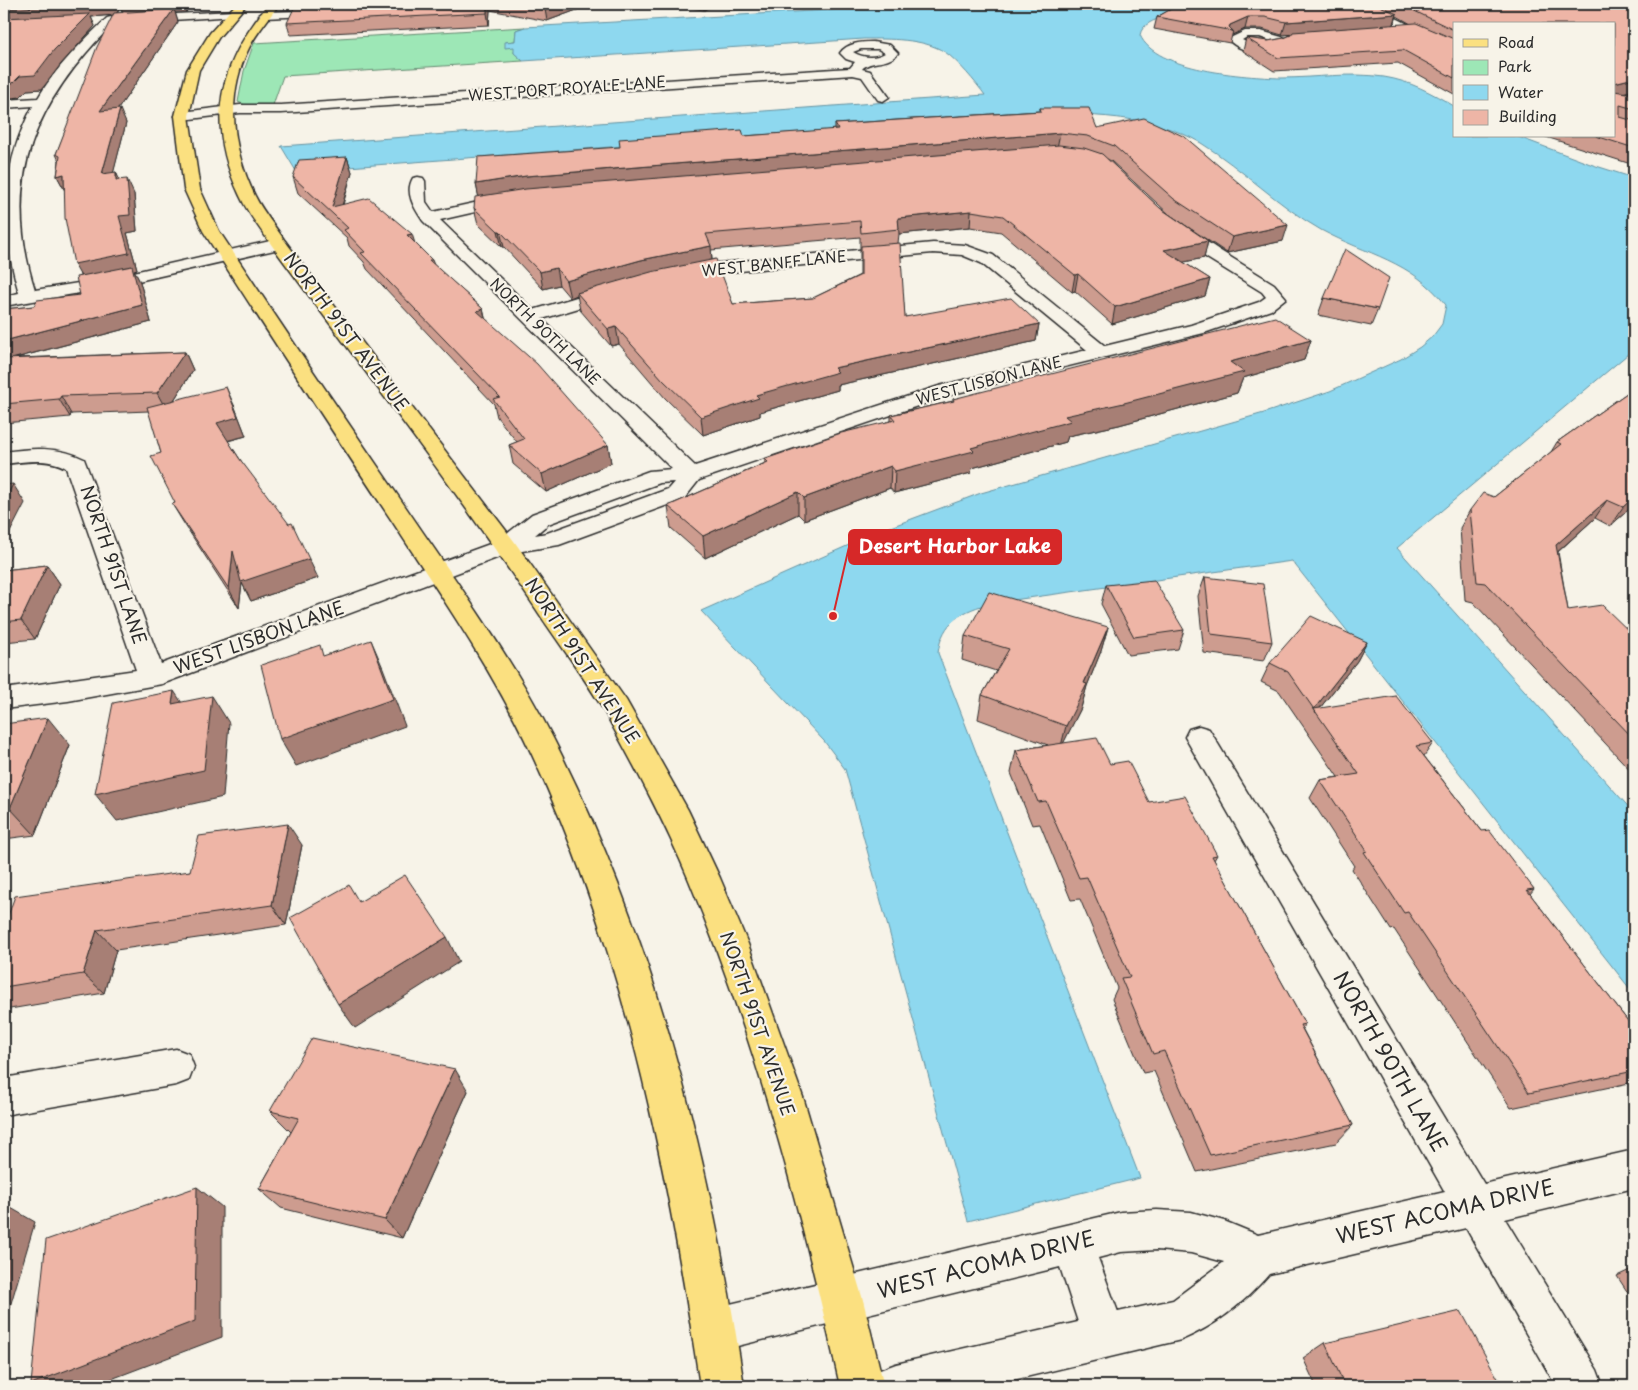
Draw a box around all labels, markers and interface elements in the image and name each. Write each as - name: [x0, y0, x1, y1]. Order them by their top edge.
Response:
- legend: [1453, 22, 1616, 138]
- text: Road: [1498, 30, 1534, 53]
- text: Park: [1498, 54, 1532, 77]
- street label: WEST PORT ROYALE LANE: [467, 69, 667, 106]
- text: Water: [1498, 80, 1543, 103]
- text: Building: [1498, 104, 1557, 127]
- street label: WEST BANFF LANE: [700, 243, 847, 282]
- street label: NORTH 91ST AVENUE: [278, 246, 416, 416]
- street label: NORTH 90TH LANE: [486, 272, 607, 390]
- street label: WEST LISBON LANE: [913, 349, 1064, 410]
- street label: NORTH 91ST LANE: [75, 481, 154, 648]
- callout: Desert Harbor Lake: [849, 530, 1061, 564]
- text: Desert Harbor Lake: [859, 531, 1051, 559]
- street label: NORTH 91ST AVENUE: [519, 572, 647, 749]
- street label: WEST LISBON LANE: [169, 593, 348, 680]
- street label: NORTH 91ST AVENUE: [714, 928, 803, 1119]
- street label: NORTH 90TH LANE: [1327, 964, 1457, 1158]
- street label: WEST ACOMA DRIVE: [1332, 1169, 1557, 1251]
- street label: WEST ACOMA DRIVE: [873, 1221, 1098, 1306]

